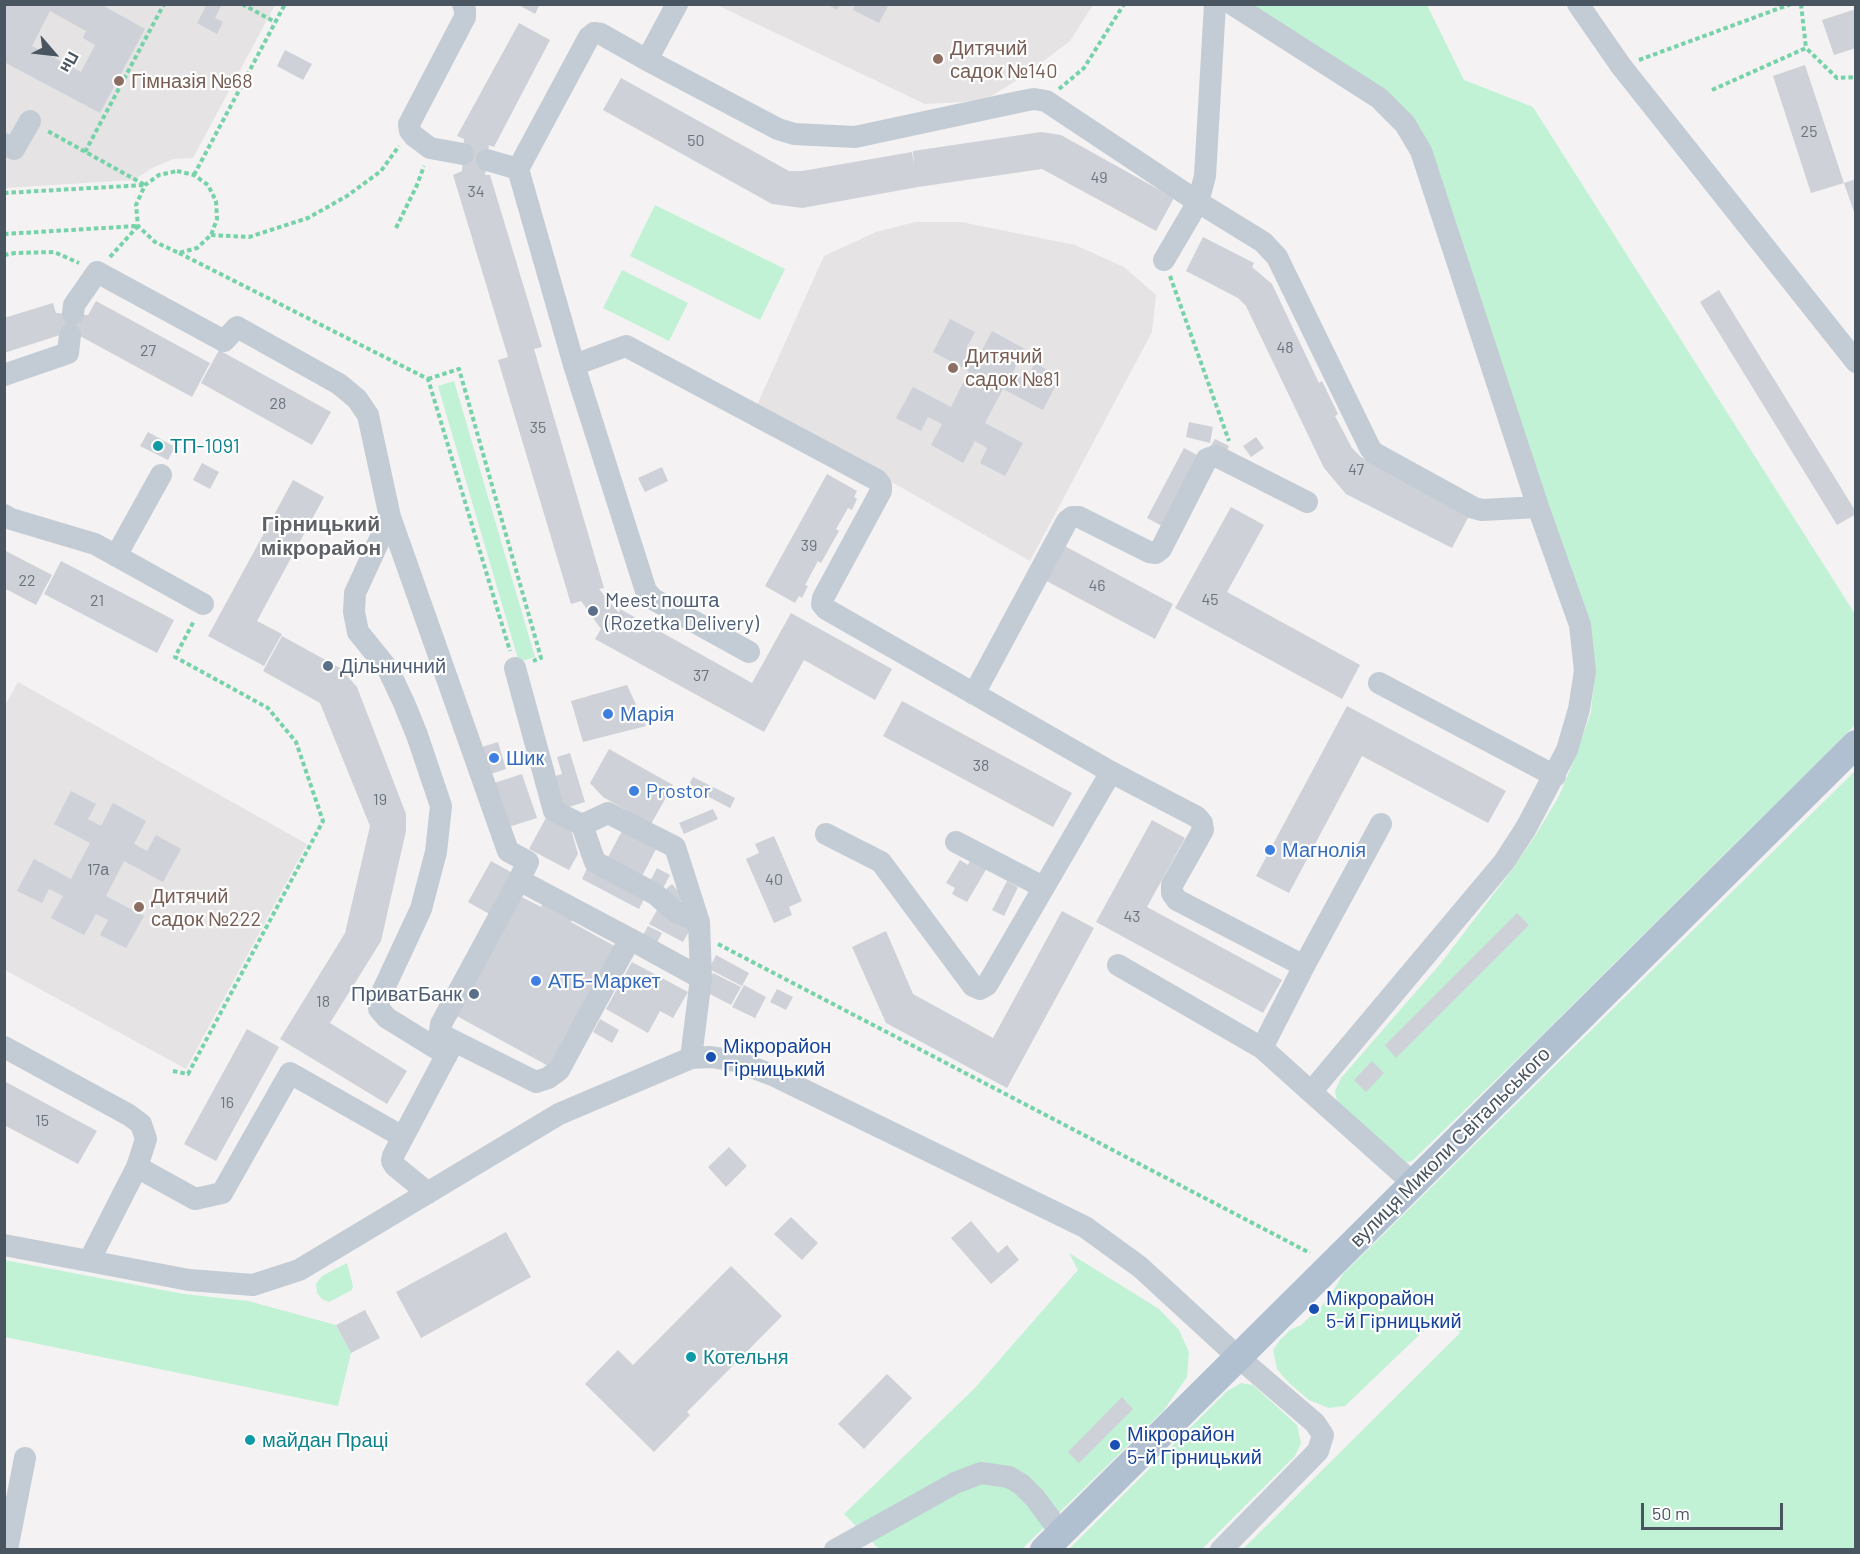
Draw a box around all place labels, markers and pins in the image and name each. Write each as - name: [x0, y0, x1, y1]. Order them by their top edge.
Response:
- place label: Дитячий садок №140: [950, 36, 1057, 83]
- marker: Дитячий садок №140: [931, 52, 945, 66]
- place label: Гімназія №68: [131, 69, 253, 93]
- marker: Гімназія №68: [112, 74, 126, 88]
- place label: Дитячий садок №81: [965, 344, 1060, 391]
- marker: Дитячий садок №81: [946, 361, 960, 375]
- place label: ТП-1091: [170, 434, 240, 458]
- marker: ТП-1091: [151, 439, 165, 453]
- place label: Meest пошта (Rozetka Delivery): [605, 588, 759, 635]
- marker: Meest пошта (Rozetka Delivery): [586, 604, 600, 618]
- place label: Дільничний: [340, 654, 446, 678]
- marker: Дільничний: [321, 659, 335, 673]
- place label: Марія: [620, 702, 674, 726]
- marker: Марія: [601, 707, 615, 721]
- place label: Шик: [506, 746, 544, 770]
- marker: Шик: [487, 751, 501, 765]
- place label: Prostor: [646, 779, 711, 803]
- marker: Prostor: [627, 784, 641, 798]
- place label: Магнолія: [1282, 838, 1366, 862]
- marker: Магнолія: [1263, 843, 1277, 857]
- place label: Дитячий садок №222: [151, 884, 261, 931]
- marker: Дитячий садок №222: [132, 900, 146, 914]
- place label: АТБ-Маркет: [548, 969, 661, 993]
- marker: АТБ-Маркет: [529, 974, 543, 988]
- place label: ПриватБанк: [351, 982, 462, 1006]
- marker: ПриватБанк: [467, 987, 481, 1001]
- place label: Мiкрорайон Гiрницький: [723, 1034, 831, 1081]
- marker: Мiкрорайон Гiрницький: [704, 1050, 718, 1064]
- place label: Мiкрорайон 5-й Гiрницький: [1326, 1286, 1462, 1333]
- marker: Мiкрорайон 5-й Гiрницький: [1307, 1302, 1321, 1316]
- place label: Котельня: [703, 1345, 789, 1369]
- marker: Котельня: [684, 1350, 698, 1364]
- place label: Мікрорайон 5-й Гірницький: [1127, 1422, 1262, 1469]
- place label: майдан Праці: [262, 1428, 388, 1452]
- marker: майдан Праці: [243, 1433, 257, 1447]
- marker: Мікрорайон 5-й Гірницький: [1108, 1438, 1122, 1452]

